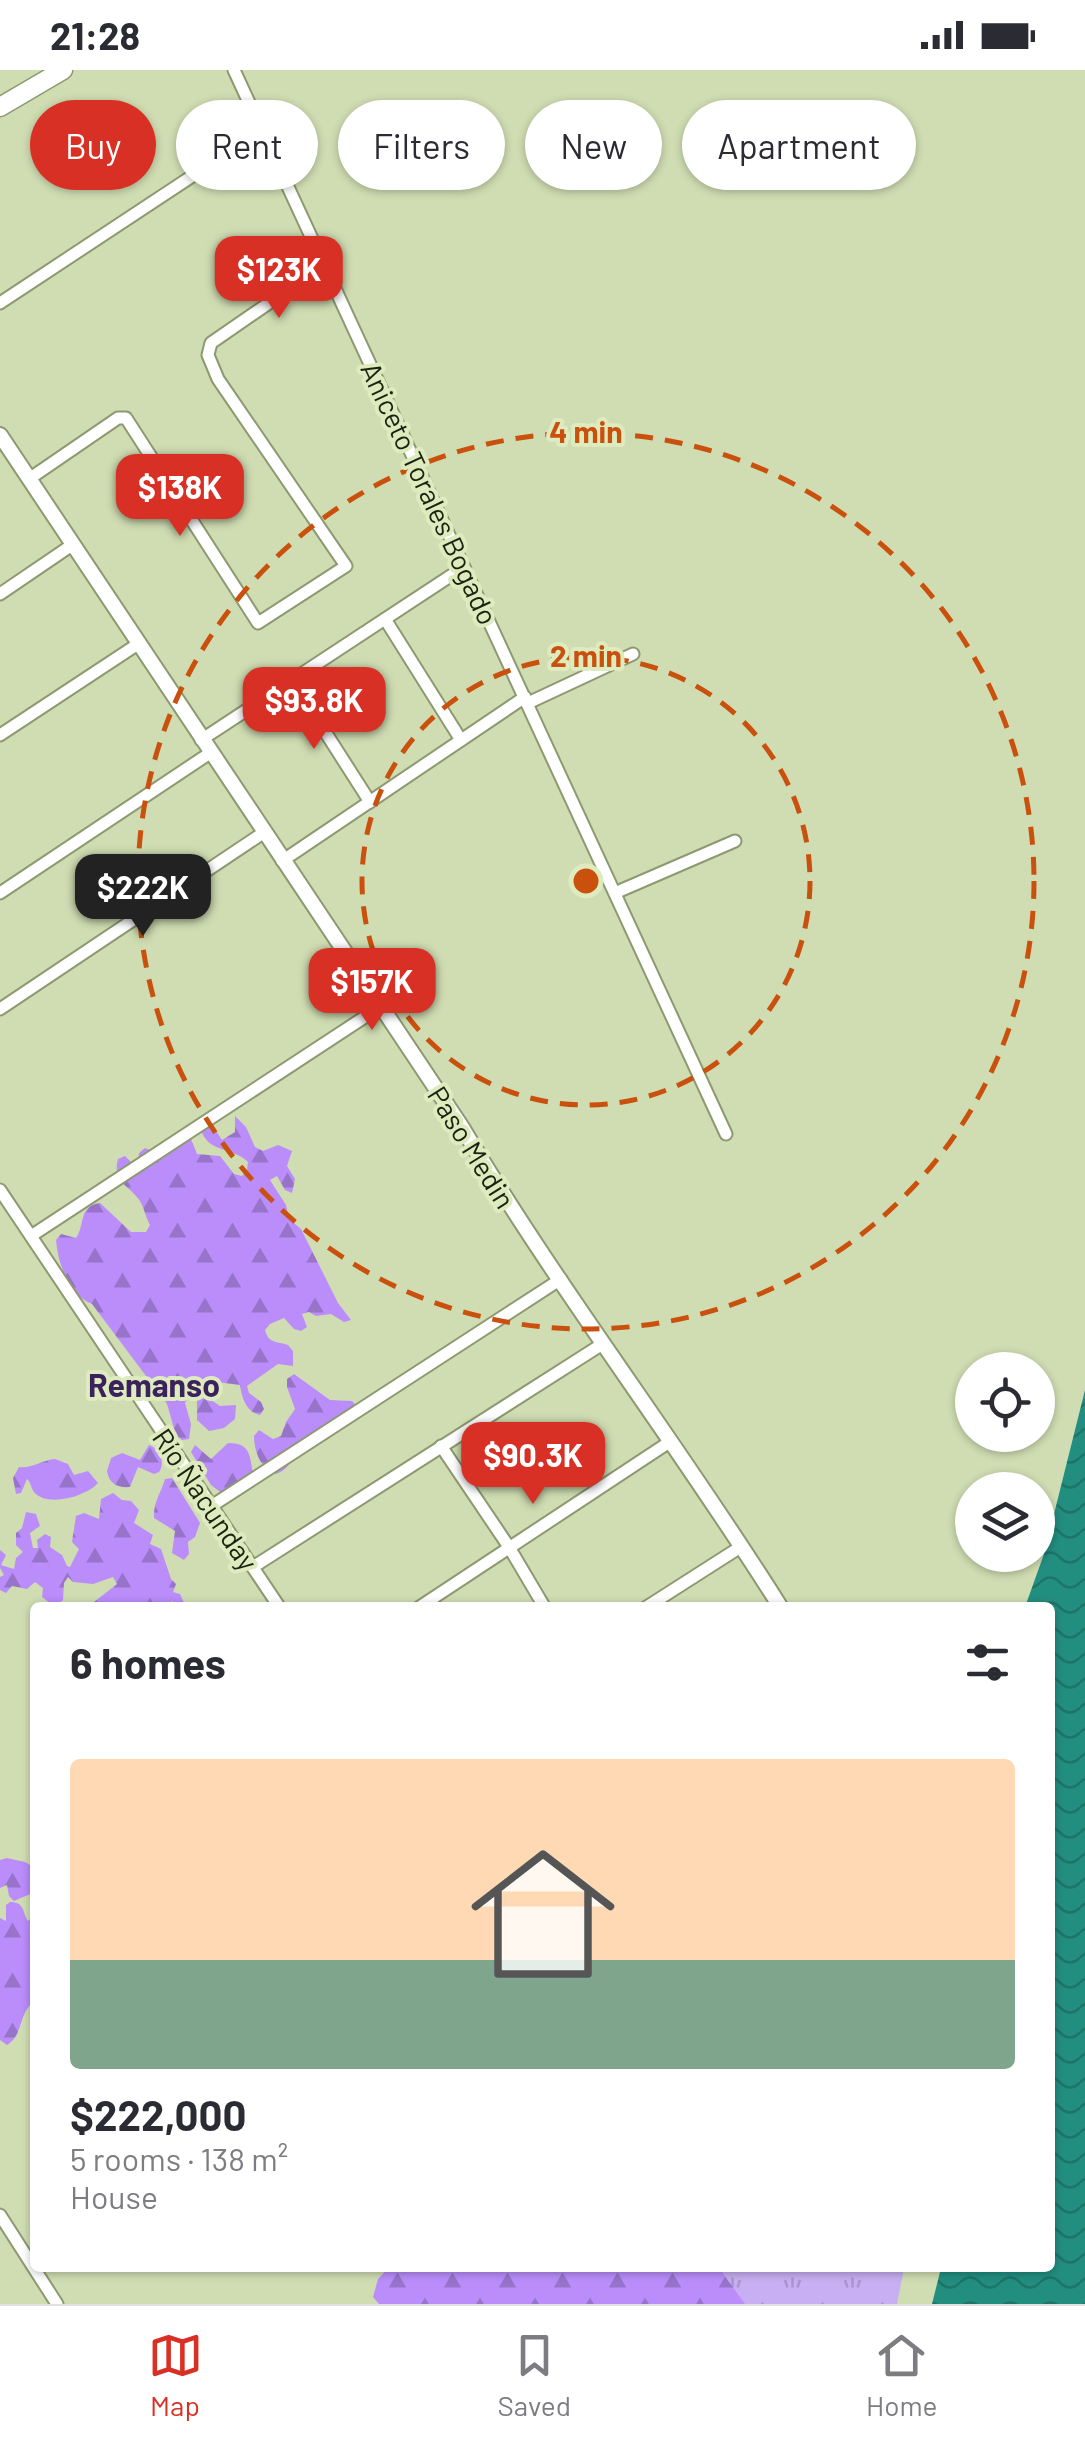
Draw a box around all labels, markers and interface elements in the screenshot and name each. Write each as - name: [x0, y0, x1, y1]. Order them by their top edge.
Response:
- text: 21:28: [50, 12, 140, 58]
- chip: Buy: [30, 100, 156, 190]
- chip: Rent: [176, 100, 318, 190]
- chip: Filters: [338, 100, 505, 190]
- chip: New: [525, 100, 662, 190]
- chip: Apartment: [682, 100, 916, 190]
- pin: $123K: [209, 236, 349, 321]
- text: $123K: [237, 249, 321, 287]
- street label: Aniceto Torales Bogado: [354, 356, 506, 630]
- text: 4 min: [549, 413, 623, 449]
- pin: $138K: [110, 454, 250, 539]
- text: $138K: [138, 467, 222, 505]
- text: 2 min: [550, 637, 622, 673]
- pin: $93.8K: [233, 667, 395, 752]
- text: $93.8K: [265, 680, 363, 718]
- pin: $222K: [73, 854, 213, 939]
- centre of rings: [568, 863, 604, 899]
- text: $222K: [97, 867, 189, 905]
- pin: $157K: [302, 948, 442, 1033]
- text: $157K: [331, 961, 413, 999]
- street label: Paso Medin: [421, 1080, 523, 1214]
- map controls: [955, 1352, 1055, 1572]
- button: locate: [955, 1352, 1055, 1452]
- district label: Remanso: [88, 1365, 220, 1403]
- street label: Río Ñacunday: [146, 1422, 266, 1577]
- pin: $90.3K: [452, 1422, 614, 1507]
- text: $90.3K: [483, 1435, 583, 1473]
- button: layers: [955, 1472, 1055, 1572]
- icon: filters: [960, 1635, 1015, 1690]
- text: 6 homes: [70, 1637, 226, 1687]
- icon: home: [453, 1824, 633, 2004]
- text: $222,000: [70, 2089, 246, 2139]
- text: 5 rooms · 138 m²: [70, 2139, 288, 2177]
- text: House: [70, 2177, 158, 2215]
- tab: Map: [148, 2328, 203, 2422]
- tab: Saved: [498, 2328, 571, 2422]
- tab: Home: [866, 2328, 937, 2422]

